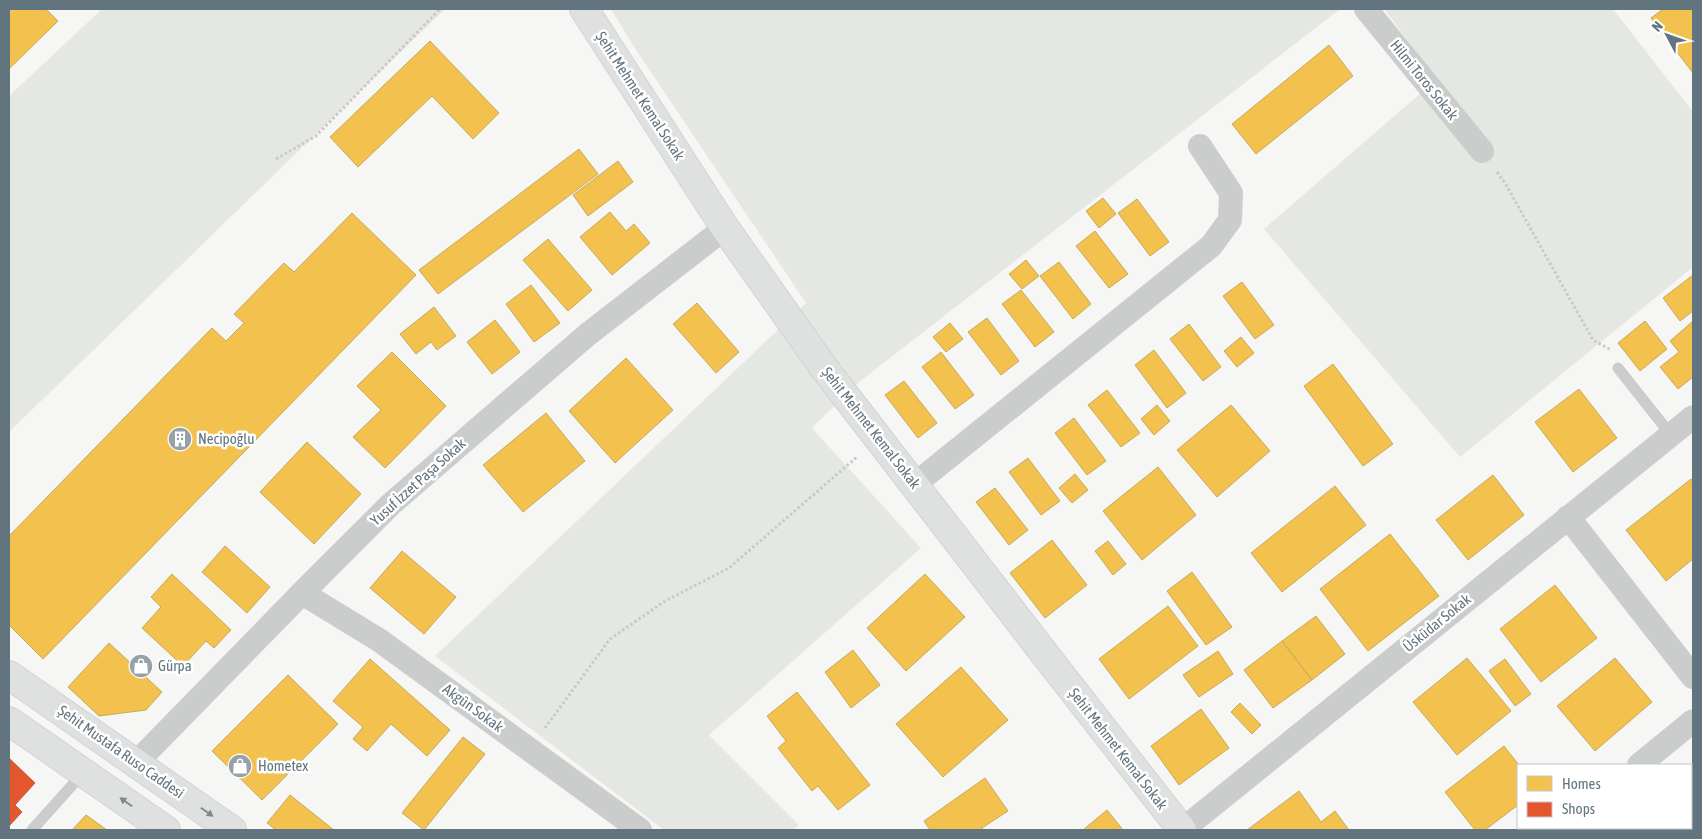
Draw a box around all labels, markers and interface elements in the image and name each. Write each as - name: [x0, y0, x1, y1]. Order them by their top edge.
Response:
- north arrow: [1642, 10, 1692, 60]
- text: N: [1648, 18, 1666, 35]
- street label: Şehit Mehmet Kemal Sokak: [593, 28, 688, 163]
- street label: Hilmi Toros Sokak: [1387, 36, 1462, 123]
- street label: Şehit Mehmet Kemal Sokak: [819, 364, 924, 492]
- building icon: Necipoğlu: [167, 426, 193, 452]
- place label: Necipoğlu: [198, 430, 254, 447]
- street label: Yusuf İzzet Paşa Sokak: [367, 434, 469, 529]
- street label: Üsküdar Sokak: [1399, 590, 1474, 655]
- shop icon: Gürpa: [128, 653, 154, 679]
- place label: Gürpa: [158, 657, 192, 674]
- street label: Akgün Sokak: [440, 680, 507, 735]
- street label: Şehit Mehmet Kemal Sokak: [1066, 685, 1171, 813]
- street label: Şehit Mustafa Ruso Caddesi: [55, 702, 188, 802]
- shop icon: Hometex: [227, 753, 253, 779]
- place label: Hometex: [258, 757, 308, 774]
- legend: [1517, 764, 1692, 829]
- text: Homes: [1562, 775, 1601, 792]
- one-way arrow: [119, 797, 132, 807]
- text: Shops: [1562, 800, 1595, 817]
- one-way arrow: [200, 807, 214, 817]

